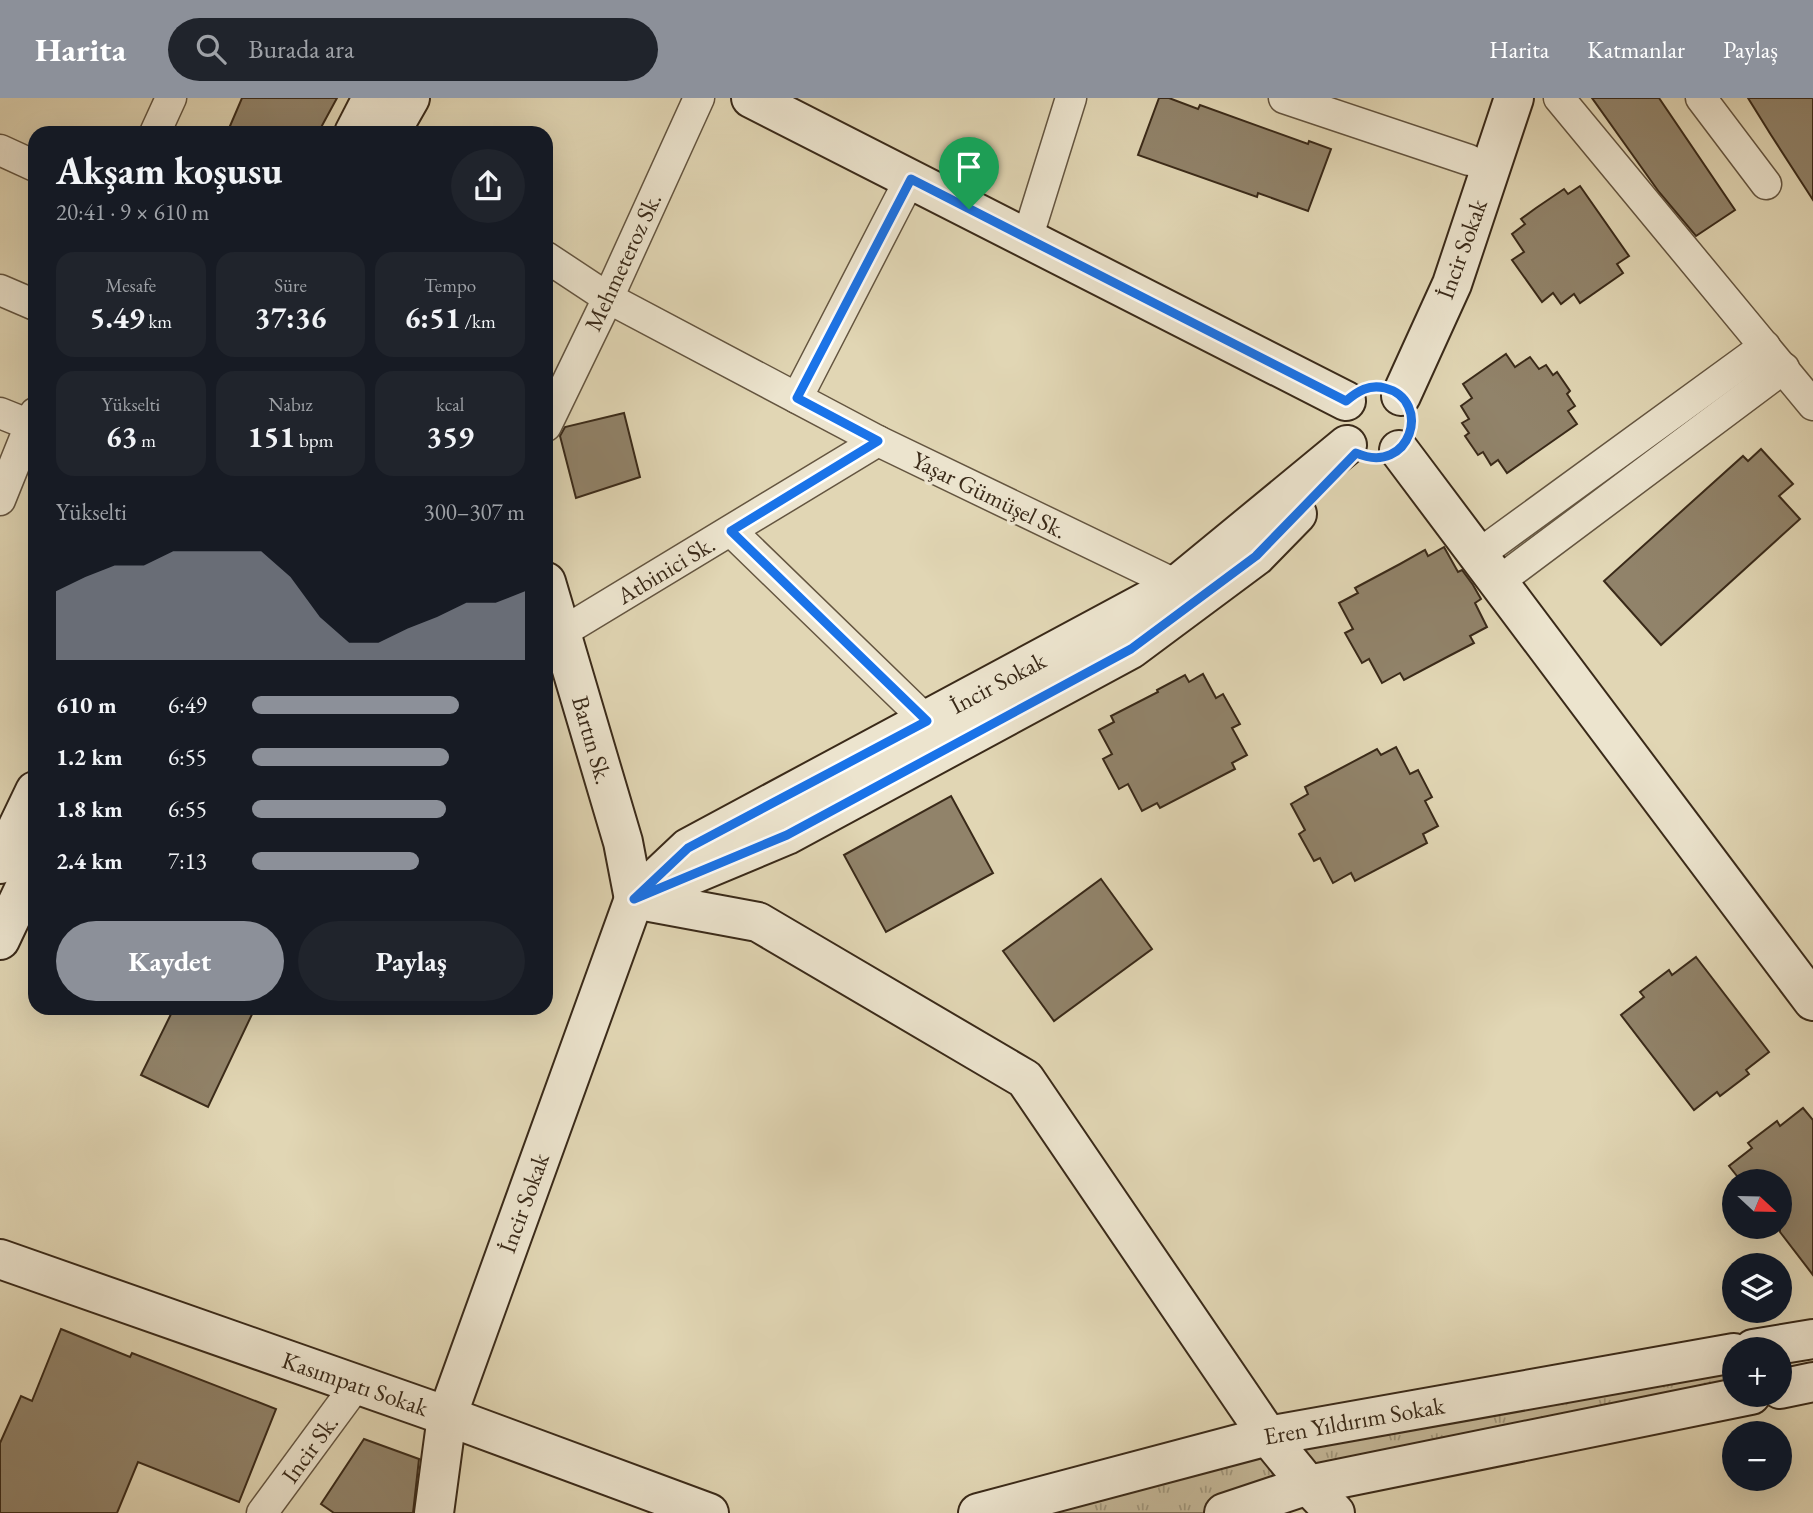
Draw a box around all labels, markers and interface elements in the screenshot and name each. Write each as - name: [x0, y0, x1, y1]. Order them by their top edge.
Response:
- search box: [168, 18, 658, 81]
- text: Harita: [35, 28, 126, 71]
- icon: search: [192, 30, 230, 68]
- text: Burada ara: [248, 32, 354, 66]
- text: Harita: [1489, 34, 1549, 65]
- text: Katmanlar: [1587, 34, 1685, 65]
- text: Paylaş: [1723, 34, 1778, 65]
- pin: [939, 137, 999, 209]
- text: Akşam koşusu: [56, 146, 282, 195]
- icon: arrive: [950, 148, 988, 186]
- button: share: [451, 149, 525, 223]
- street label: Mehmeteroz Sk.: [577, 188, 668, 336]
- street label: İncir Sokak: [1429, 194, 1494, 303]
- text: 20:41 · 9 × 610 m: [56, 197, 209, 227]
- text: Mesafe: [105, 273, 156, 298]
- text: Süre: [274, 273, 307, 298]
- text: Tempo: [424, 273, 476, 298]
- text: 5.49: [90, 298, 145, 337]
- text: 37:36: [255, 298, 326, 337]
- text: 6:51: [405, 298, 461, 337]
- text: km: [145, 309, 172, 334]
- text: /km: [461, 309, 496, 334]
- text: Yükselti: [102, 392, 160, 417]
- text: Nabız: [268, 392, 313, 417]
- text: kcal: [436, 392, 464, 417]
- text: 63: [106, 417, 137, 456]
- text: 151: [248, 417, 295, 456]
- text: 359: [426, 417, 474, 456]
- text: m: [137, 428, 156, 453]
- text: bpm: [295, 428, 333, 453]
- street label: Yaşar Gümüşel Sk.: [907, 444, 1072, 545]
- text: Yükselti: [56, 497, 127, 527]
- text: 300–307 m: [424, 497, 525, 527]
- street label: Atbinici Sk.: [610, 528, 721, 612]
- street label: İncir Sokak: [945, 644, 1052, 721]
- text: 610 m: [56, 690, 117, 720]
- text: 6:49: [168, 690, 207, 720]
- street label: Bartın Sk.: [565, 692, 620, 788]
- text: 1.2 km: [56, 742, 123, 772]
- text: 6:55: [168, 742, 207, 772]
- text: 1.8 km: [56, 794, 123, 824]
- text: 6:55: [168, 794, 207, 824]
- text: 2.4 km: [56, 846, 123, 876]
- text: 7:13: [168, 846, 207, 876]
- button: Kaydet: [56, 921, 284, 1001]
- button: Paylaş: [298, 921, 525, 1001]
- street label: İncir Sokak: [491, 1148, 556, 1257]
- north arrow: [1722, 1169, 1792, 1239]
- map controls: [1722, 1169, 1792, 1491]
- button: layers: [1722, 1253, 1792, 1323]
- button: +: [1722, 1337, 1792, 1407]
- street label: Kasımpatı Sokak: [278, 1344, 433, 1423]
- street label: Eren Yıldırım Sokak: [1261, 1389, 1447, 1452]
- street label: Incir Sk.: [274, 1408, 345, 1489]
- button: −: [1722, 1421, 1792, 1491]

